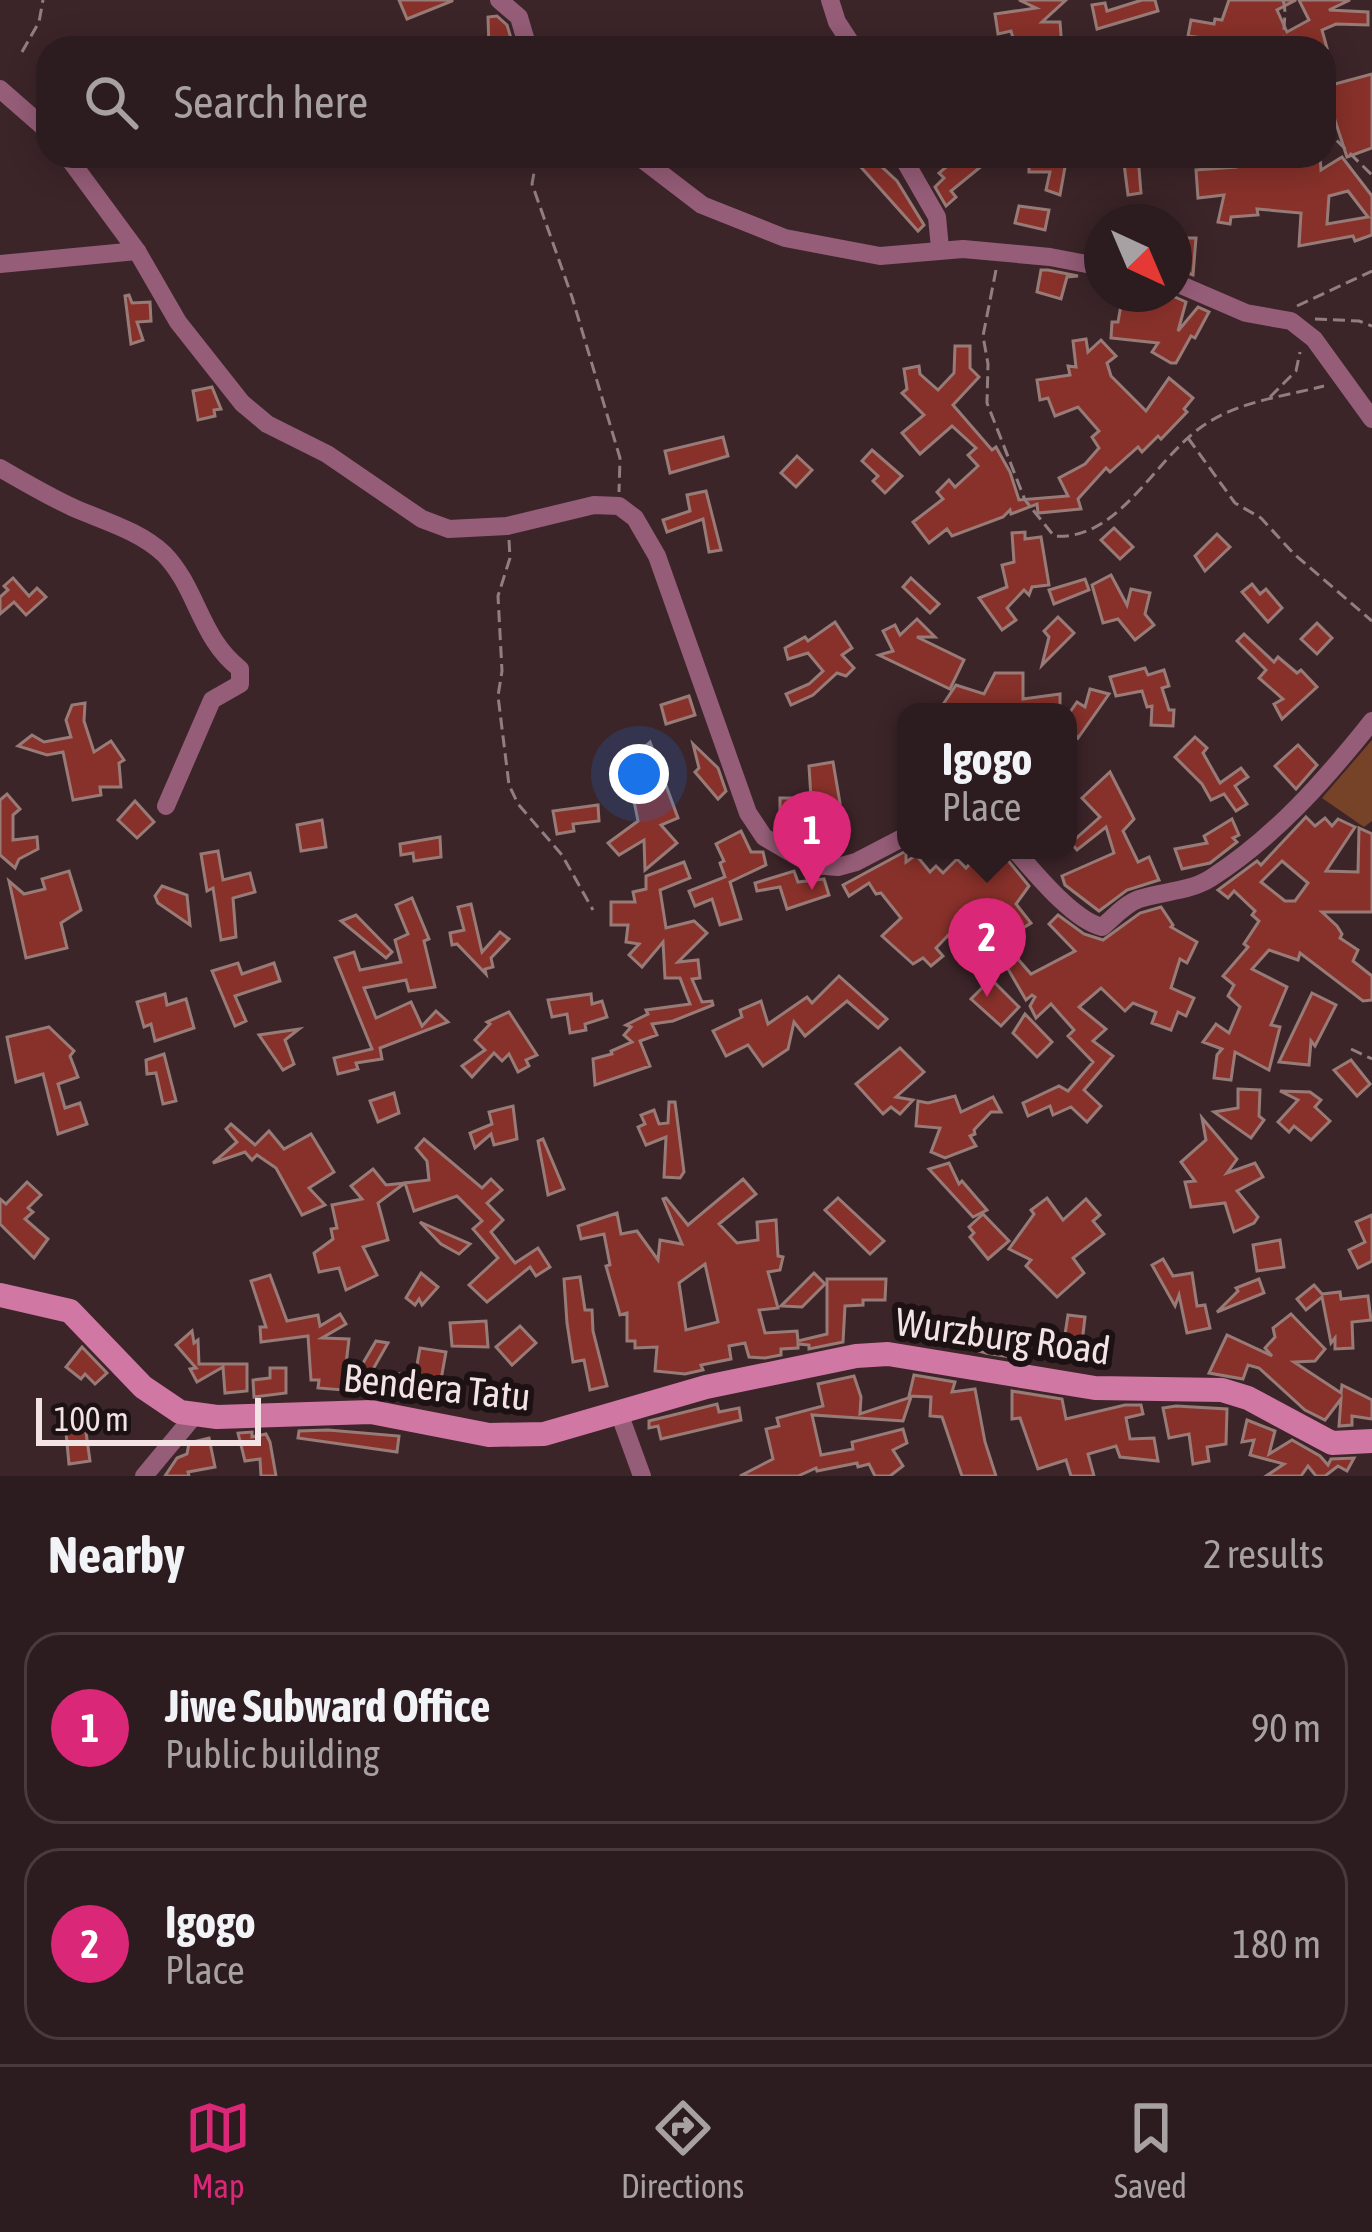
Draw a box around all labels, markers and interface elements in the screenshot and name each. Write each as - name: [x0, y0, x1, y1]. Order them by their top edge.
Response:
- search box: [36, 36, 1336, 168]
- icon: search: [78, 69, 144, 135]
- text: Search here: [174, 76, 368, 128]
- north arrow: [1084, 204, 1192, 312]
- popup: [897, 703, 1077, 859]
- text: Igogo: [942, 733, 1032, 785]
- your location: [609, 744, 669, 804]
- text: Place: [942, 785, 1021, 829]
- pin: 1: [773, 791, 851, 890]
- pin: 2: [948, 898, 1026, 997]
- street label: Wurzburg Road: [893, 1299, 1113, 1373]
- street label: Bendera Tatu: [341, 1355, 533, 1419]
- scale bar: [36, 1392, 261, 1445]
- text: 100 m: [54, 1400, 129, 1438]
- text: Nearby: [48, 1525, 185, 1584]
- text: 2 results: [1203, 1532, 1324, 1576]
- text: Jiwe Subward Office: [165, 1680, 491, 1732]
- text: 1: [81, 1706, 99, 1750]
- text: 90 m: [1251, 1706, 1321, 1750]
- text: Public building: [165, 1732, 380, 1776]
- text: Igogo: [165, 1896, 256, 1948]
- text: 2: [81, 1922, 99, 1966]
- text: 180 m: [1233, 1922, 1321, 1966]
- text: Place: [165, 1948, 245, 1992]
- tab: Map: [185, 2095, 251, 2205]
- tab: Directions: [621, 2095, 744, 2205]
- tab: Saved: [1114, 2095, 1187, 2205]

